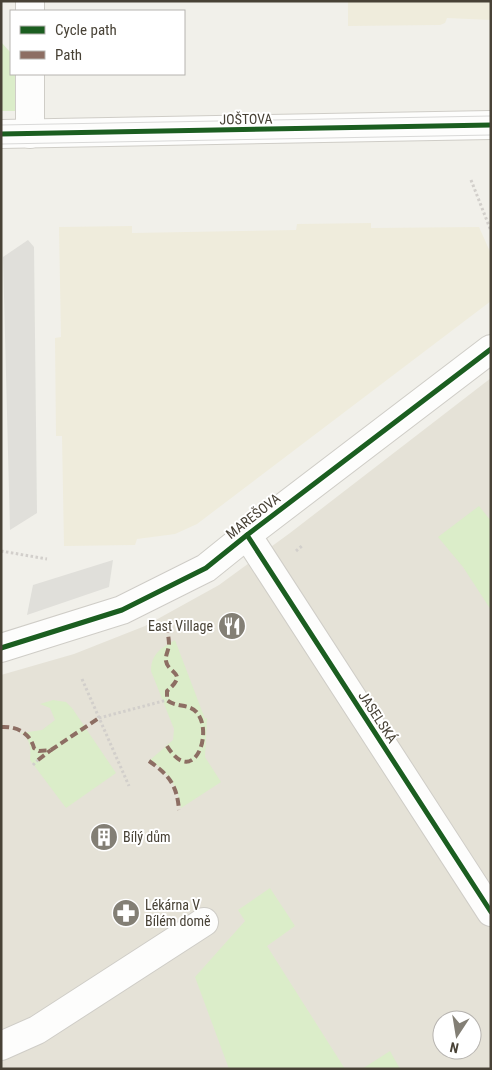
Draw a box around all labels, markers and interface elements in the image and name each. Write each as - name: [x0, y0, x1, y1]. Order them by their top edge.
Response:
- legend: [10, 10, 185, 75]
- text: Cycle path: [55, 21, 117, 39]
- text: Path: [55, 46, 82, 64]
- street label: JOŠTOVA: [219, 110, 273, 127]
- street label: MAREŠOVA: [222, 489, 283, 542]
- restaurant icon: East Village: [217, 611, 247, 641]
- place label: East Village: [148, 618, 213, 634]
- street label: JASELSKÁ: [355, 688, 401, 746]
- building icon: Bílý dům: [89, 822, 119, 852]
- place label: Bílý dům: [123, 829, 170, 845]
- place label: Lékárna V Bílém domě: [145, 897, 211, 929]
- pharmacy icon: Lékárna V Bílém domě: [111, 898, 141, 928]
- north arrow: [432, 1010, 482, 1060]
- text: N: [448, 1039, 460, 1056]

